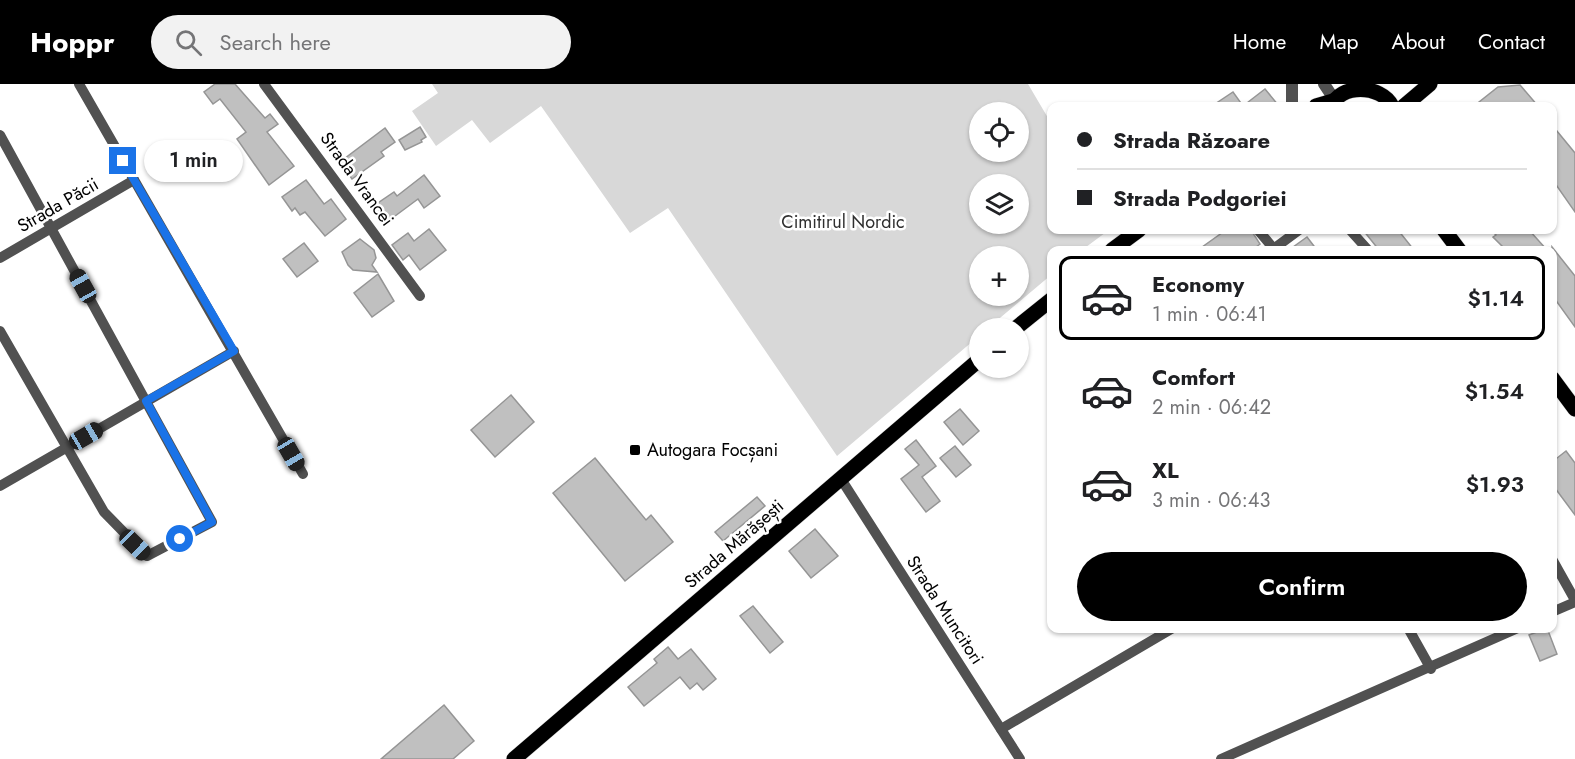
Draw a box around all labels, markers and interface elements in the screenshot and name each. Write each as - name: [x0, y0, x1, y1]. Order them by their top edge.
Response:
- search box: [151, 15, 571, 69]
- text: Hoppr: [30, 22, 115, 63]
- icon: search: [172, 26, 205, 59]
- text: Search here: [220, 26, 331, 58]
- text: Home: [1233, 27, 1286, 57]
- text: Map: [1319, 27, 1359, 57]
- text: About: [1392, 27, 1445, 57]
- text: Contact: [1478, 27, 1545, 57]
- map controls: [969, 102, 1029, 378]
- button: locate: [969, 102, 1029, 162]
- text: Strada Răzoare: [1113, 124, 1270, 156]
- street label: Strada Vrancei: [314, 127, 400, 231]
- callout: 1 min: [144, 140, 243, 182]
- text: 1 min: [169, 146, 218, 175]
- route end: [109, 147, 136, 174]
- street label: Strada Păcii: [13, 171, 103, 239]
- button: layers: [969, 174, 1029, 234]
- text: Strada Podgoriei: [1113, 182, 1286, 214]
- park label: Cimitirul Nordic: [781, 209, 905, 235]
- button: +: [969, 246, 1029, 306]
- car: [66, 266, 100, 306]
- text: Economy: [1152, 268, 1244, 300]
- icon: car: [1080, 271, 1134, 325]
- text: $1.14: [1468, 282, 1524, 314]
- text: 1 min · 06:41: [1152, 300, 1266, 329]
- button: −: [969, 318, 1029, 378]
- text: Comfort: [1152, 361, 1235, 393]
- icon: car: [1080, 364, 1134, 418]
- text: $1.54: [1465, 375, 1524, 407]
- text: 2 min · 06:42: [1152, 393, 1271, 422]
- car: [66, 419, 106, 453]
- car: [274, 434, 308, 474]
- place label: Autogara Focșani: [647, 437, 778, 463]
- marker: Autogara Focșani: [628, 443, 642, 457]
- text: XL: [1152, 454, 1179, 486]
- icon: car: [1080, 457, 1134, 511]
- text: $1.93: [1466, 468, 1524, 500]
- text: 3 min · 06:43: [1152, 486, 1270, 515]
- street label: Strada Mărășești: [679, 493, 789, 595]
- route start: [166, 525, 193, 552]
- car: [116, 526, 154, 564]
- street label: Strada Muncitori: [900, 550, 990, 670]
- button: Confirm: [1077, 552, 1527, 621]

